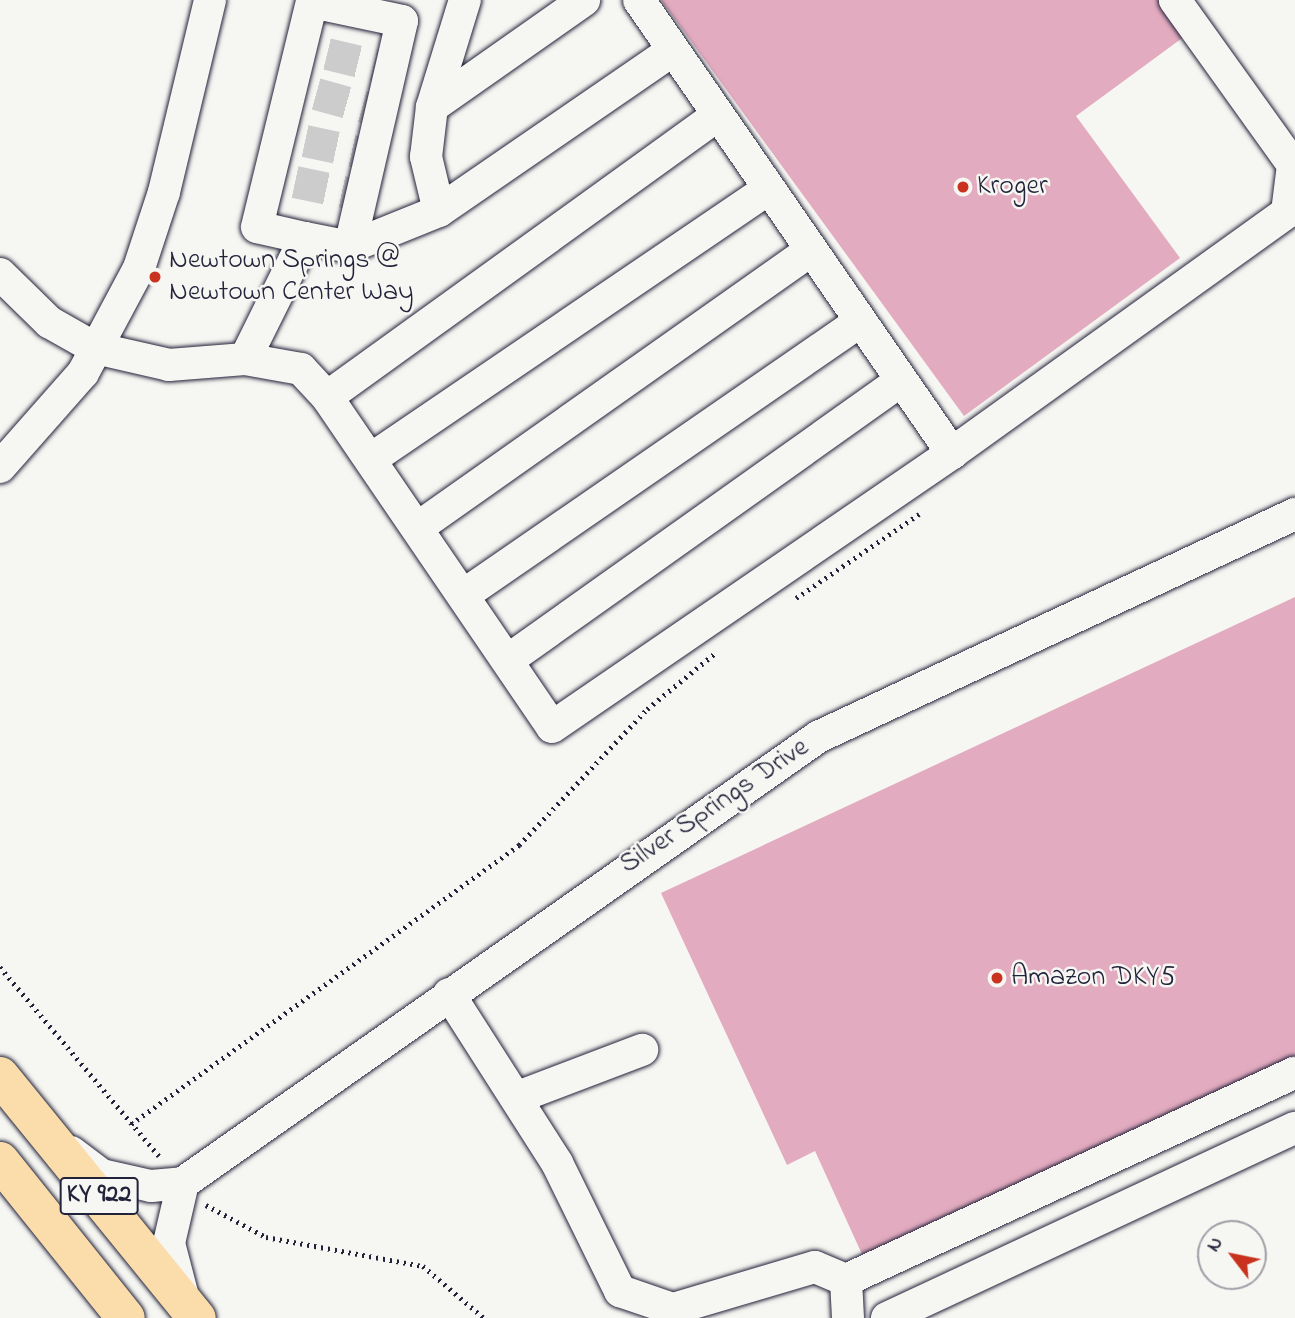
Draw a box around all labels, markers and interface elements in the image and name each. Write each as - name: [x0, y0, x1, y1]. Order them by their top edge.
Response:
- place label: Kroger: [977, 170, 1048, 204]
- marker: Kroger: [955, 179, 971, 195]
- place label: Newtown Springs @ Newtown Center Way: [169, 244, 414, 310]
- marker: Newtown Springs @ Newtown Center Way: [147, 269, 163, 285]
- street label: Silver Springs Drive: [614, 731, 816, 883]
- place label: Amazon DKY5: [1011, 961, 1175, 995]
- marker: Amazon DKY5: [989, 970, 1005, 986]
- road number: KY 922: [59, 1174, 139, 1218]
- north arrow: [1197, 1220, 1267, 1290]
- text: N: [1201, 1232, 1230, 1257]

